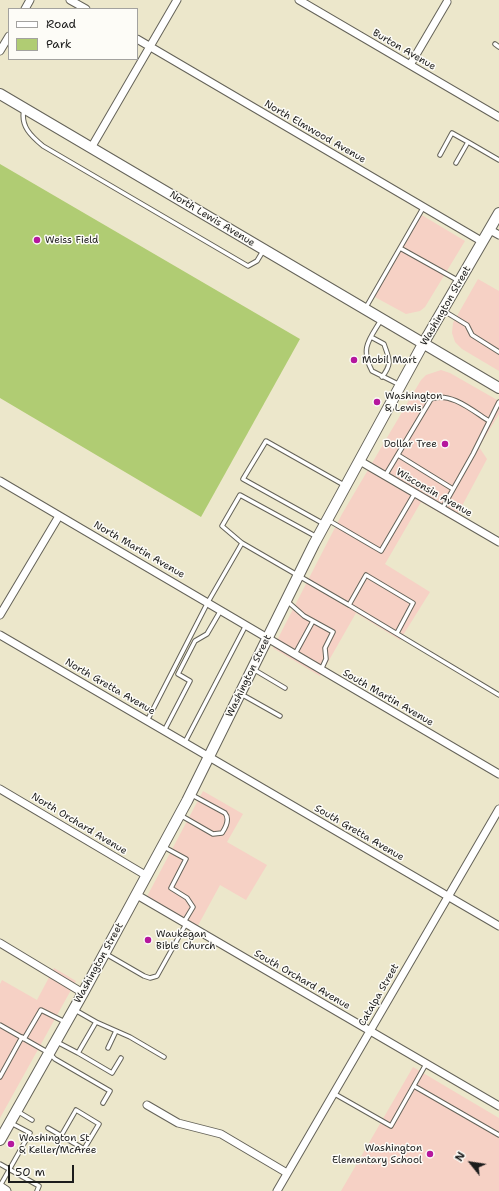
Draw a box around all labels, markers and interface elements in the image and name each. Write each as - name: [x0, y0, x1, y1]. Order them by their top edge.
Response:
- legend: [8, 8, 138, 60]
- text: Road: [46, 16, 76, 32]
- street label: Burton Avenue: [370, 27, 438, 73]
- text: Park: [46, 36, 72, 52]
- street label: North Elmwood Avenue: [262, 98, 368, 166]
- street label: North Lewis Avenue: [167, 189, 257, 249]
- place label: Weiss Field: [45, 234, 98, 246]
- marker: Weiss Field: [32, 235, 42, 245]
- street label: Washington Street: [418, 264, 474, 348]
- place label: Mobil Mart: [362, 354, 417, 366]
- marker: Mobil Mart: [349, 355, 359, 365]
- place label: Washington & Lewis: [385, 390, 442, 414]
- marker: Washington & Lewis: [372, 397, 382, 407]
- place label: Dollar Tree: [384, 438, 437, 450]
- marker: Dollar Tree: [440, 439, 450, 449]
- street label: Wisconsin Avenue: [394, 466, 474, 520]
- street label: North Martin Avenue: [91, 519, 187, 581]
- street label: Washington Street: [224, 633, 274, 719]
- street label: North Gretta Avenue: [63, 656, 157, 718]
- street label: South Martin Avenue: [340, 667, 436, 729]
- street label: North Orchard Avenue: [29, 791, 129, 857]
- street label: South Gretta Avenue: [312, 802, 406, 864]
- street label: Washington Street: [72, 921, 126, 1005]
- place label: Waukegan Bible Church: [156, 928, 216, 952]
- marker: Waukegan Bible Church: [143, 935, 153, 945]
- street label: South Orchard Avenue: [252, 948, 352, 1012]
- street label: Catalpa Street: [356, 962, 402, 1028]
- place label: Washington St & Keller/McAree: [19, 1132, 96, 1156]
- marker: Washington St & Keller/McAree: [6, 1139, 16, 1149]
- place label: Washington Elementary School: [332, 1142, 422, 1166]
- north arrow: [451, 1143, 491, 1183]
- marker: Washington Elementary School: [425, 1149, 435, 1159]
- text: N: [451, 1149, 469, 1164]
- scale bar: [10, 1157, 76, 1183]
- text: 50 m: [15, 1164, 45, 1180]

